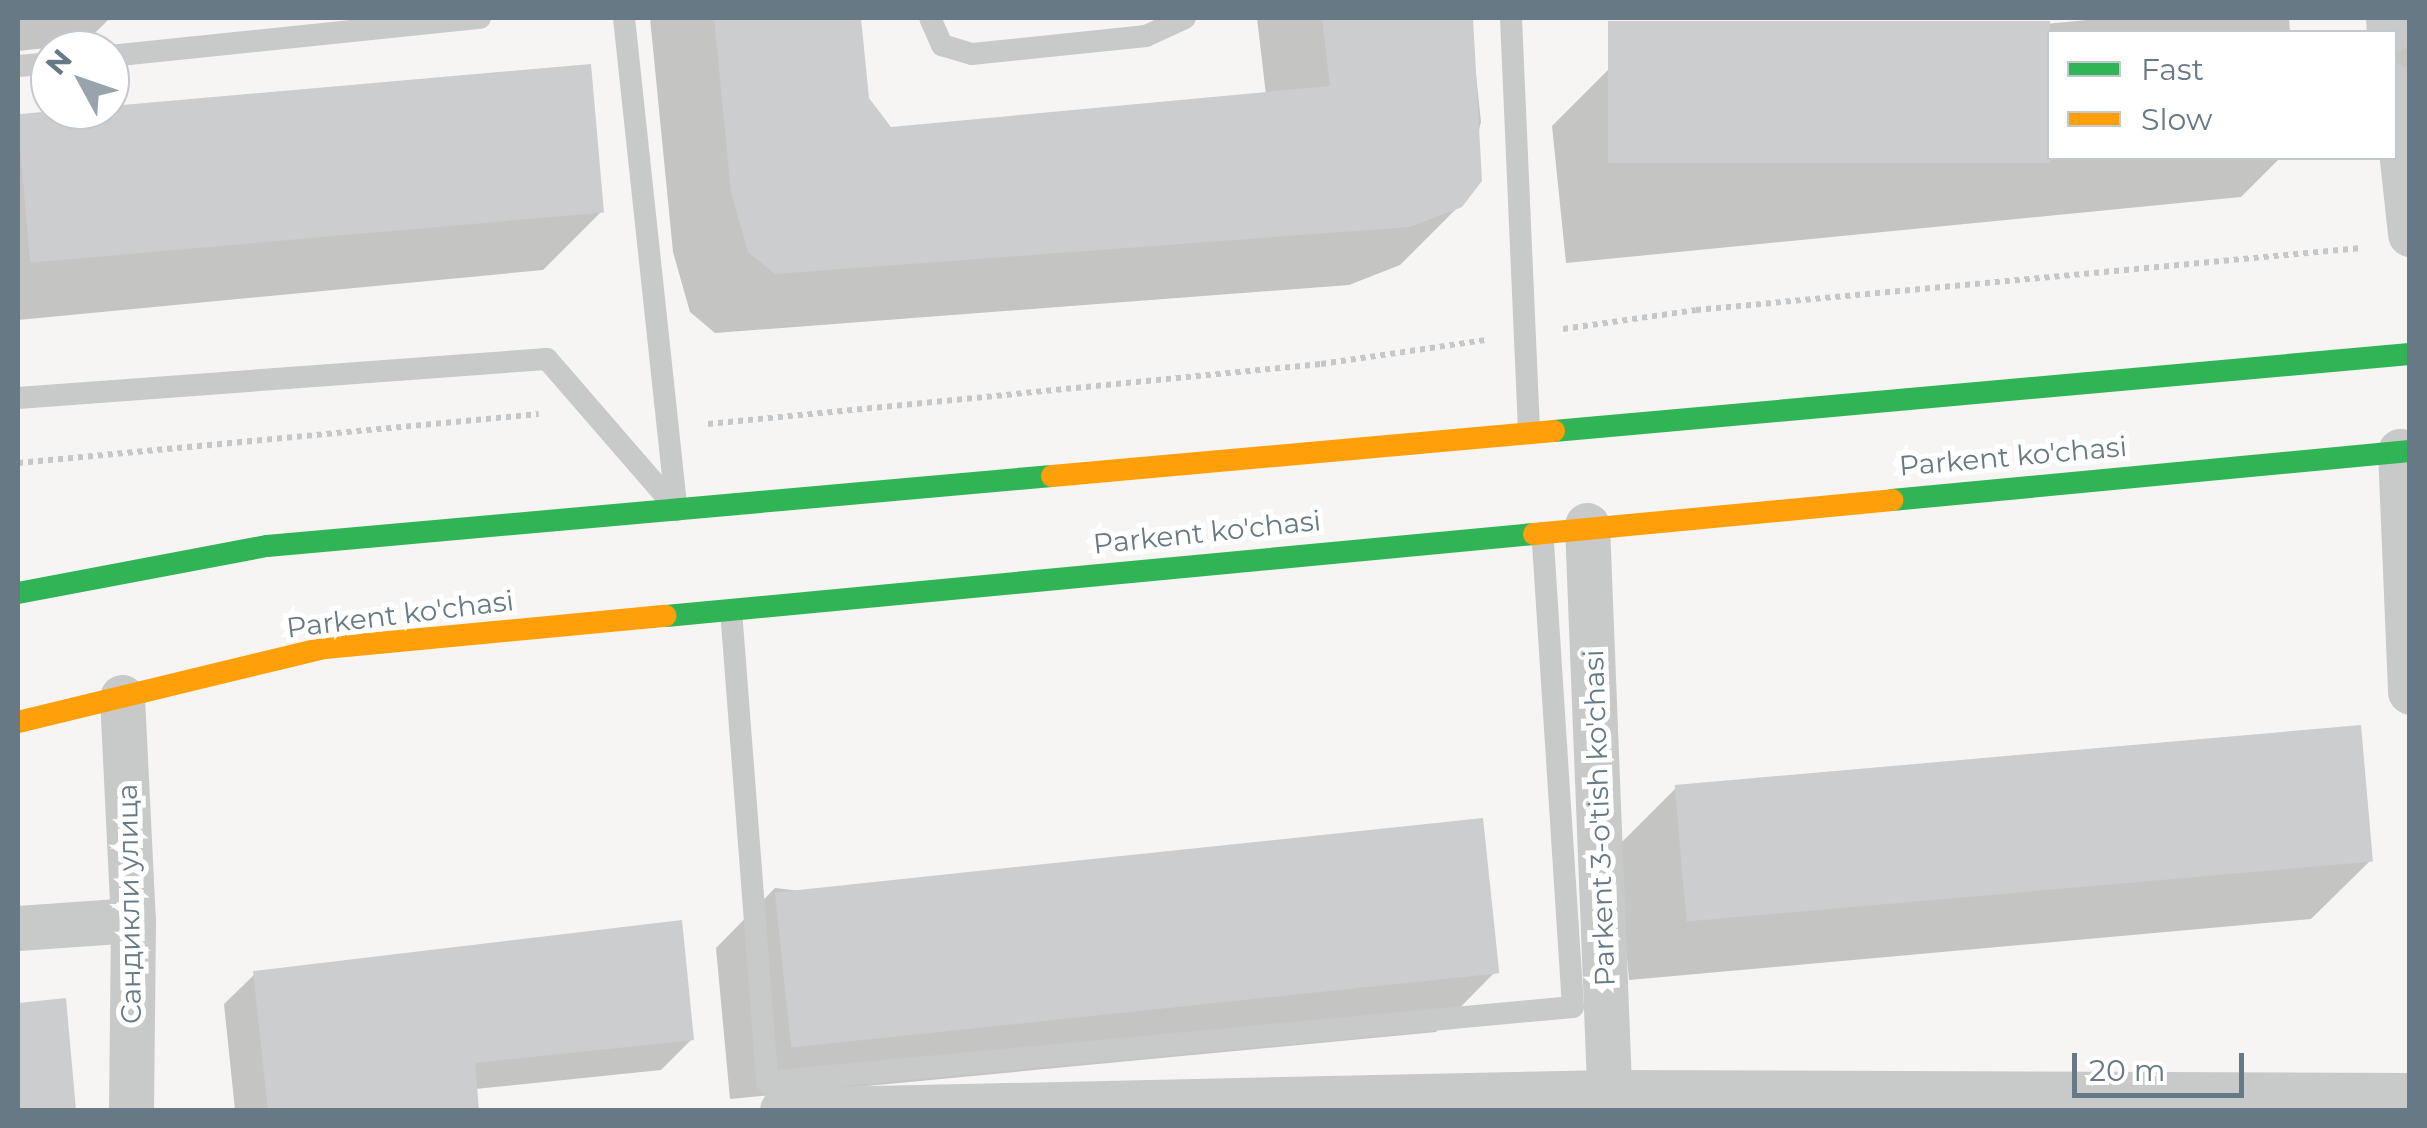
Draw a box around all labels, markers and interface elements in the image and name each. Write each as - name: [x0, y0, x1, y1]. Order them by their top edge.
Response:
- north arrow: [30, 30, 130, 130]
- legend: [2047, 30, 2397, 160]
- text: N: [38, 42, 79, 82]
- text: Fast: [2141, 51, 2204, 88]
- text: Slow: [2141, 101, 2212, 138]
- street label: Parkent ko'chasi: [1898, 429, 2128, 483]
- street label: Parkent ko'chasi: [1092, 503, 1322, 561]
- street label: Parkent ko'chasi: [284, 583, 516, 645]
- street label: Parkent 3-o'tish ko'chasi: [1576, 649, 1622, 987]
- street label: Сандикли улица: [110, 783, 148, 1025]
- scale bar: [2077, 1033, 2250, 1095]
- text: 20 m: [2089, 1052, 2166, 1089]

